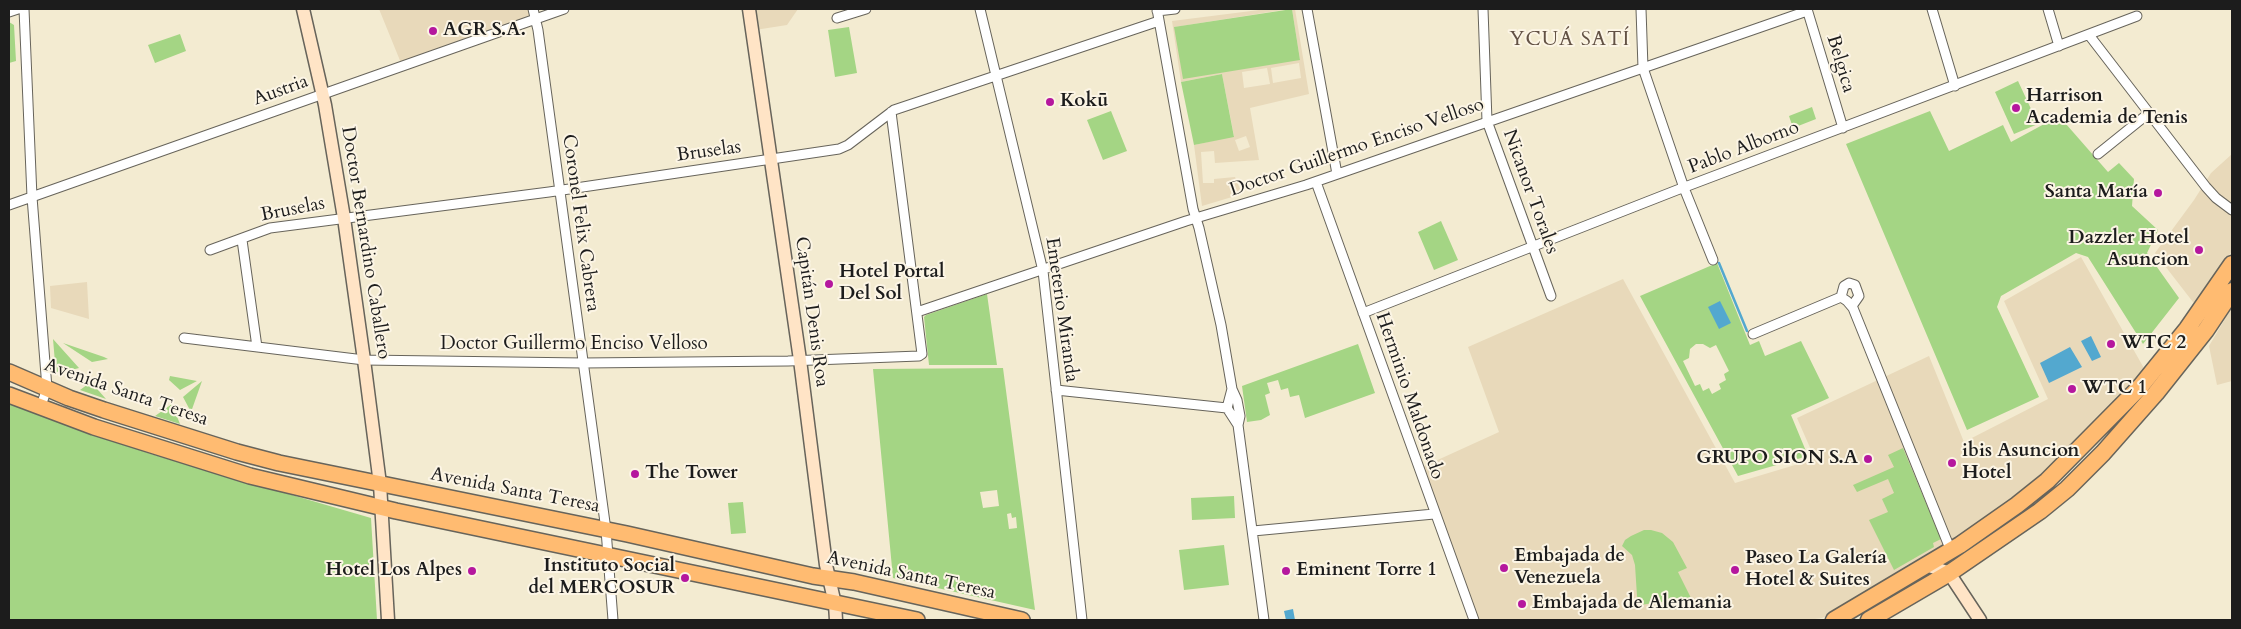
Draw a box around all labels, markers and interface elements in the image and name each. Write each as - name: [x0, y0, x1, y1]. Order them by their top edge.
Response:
- place label: AGR S.A.: [443, 20, 526, 42]
- marker: AGR S.A.: [427, 25, 439, 37]
- district label: YCUÁ SATÍ: [1508, 28, 1632, 52]
- street label: Belgica: [1820, 32, 1860, 96]
- street label: Austria: [250, 71, 312, 111]
- place label: Harrison Academia de Tenis: [2026, 86, 2188, 130]
- place label: Kokū: [1060, 91, 1108, 113]
- street label: Doctor Guillermo Enciso Velloso: [1227, 94, 1487, 202]
- marker: Kokū: [1044, 96, 1056, 108]
- marker: Harrison Academia de Tenis: [2010, 102, 2022, 114]
- street label: Pablo Alborno: [1685, 116, 1803, 180]
- street label: Doctor Bernardino Caballero: [335, 125, 395, 361]
- street label: Nicanor Torales: [1497, 127, 1563, 257]
- street label: Coronel Felix Cabrera: [556, 133, 604, 313]
- street label: Bruselas: [675, 136, 743, 168]
- place label: Santa María: [2045, 182, 2148, 204]
- marker: Santa María: [2152, 187, 2164, 199]
- street label: Bruselas: [259, 193, 327, 227]
- place label: Dazzler Hotel Asuncion: [2068, 228, 2189, 272]
- street label: Capitán Denis Roa: [789, 235, 833, 389]
- street label: Emeterio Miranda: [1040, 236, 1082, 384]
- marker: Dazzler Hotel Asuncion: [2193, 244, 2205, 256]
- place label: Hotel Portal Del Sol: [839, 262, 944, 306]
- marker: Hotel Portal Del Sol: [823, 278, 835, 290]
- street label: Herminio Maldonado: [1370, 310, 1448, 482]
- place label: WTC 2: [2121, 333, 2186, 355]
- street label: Doctor Guillermo Enciso Velloso: [440, 334, 708, 356]
- marker: WTC 2: [2105, 338, 2117, 350]
- street label: Avenida Santa Teresa: [41, 354, 211, 432]
- place label: WTC 1: [2082, 378, 2147, 400]
- marker: WTC 1: [2066, 383, 2078, 395]
- place label: ibis Asuncion Hotel: [1962, 441, 2079, 485]
- place label: GRUPO SION S.A: [1696, 448, 1858, 470]
- marker: GRUPO SION S.A: [1862, 453, 1874, 465]
- marker: ibis Asuncion Hotel: [1946, 457, 1958, 469]
- street label: Avenida Santa Teresa: [428, 463, 602, 519]
- place label: The Tower: [645, 463, 738, 485]
- marker: The Tower: [629, 468, 641, 480]
- place label: Embajada de Venezuela: [1514, 546, 1625, 590]
- street label: Avenida Santa Teresa: [825, 547, 997, 605]
- place label: Paseo La Galería Hotel & Suites: [1745, 548, 1887, 592]
- place label: Instituto Social del MERCOSUR: [528, 556, 675, 600]
- place label: Hotel Los Alpes: [326, 560, 462, 582]
- place label: Eminent Torre 1: [1296, 560, 1437, 582]
- marker: Embajada de Venezuela: [1498, 562, 1510, 574]
- marker: Paseo La Galería Hotel & Suites: [1729, 564, 1741, 576]
- marker: Hotel Los Alpes: [466, 565, 478, 577]
- marker: Eminent Torre 1: [1280, 565, 1292, 577]
- marker: Instituto Social del MERCOSUR: [679, 572, 691, 584]
- place label: Embajada de Alemania: [1532, 593, 1732, 615]
- marker: Embajada de Alemania: [1516, 598, 1528, 610]

